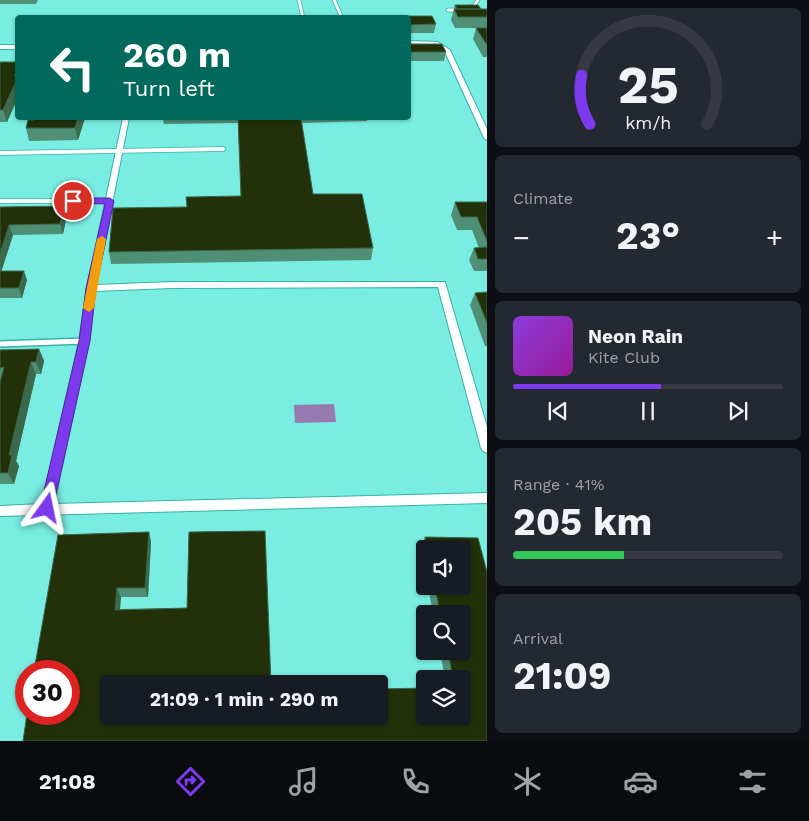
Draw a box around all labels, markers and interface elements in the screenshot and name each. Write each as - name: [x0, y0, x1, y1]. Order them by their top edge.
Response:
- text: 260 m: [123, 34, 231, 76]
- icon: left: [40, 35, 105, 100]
- text: 25: [617, 55, 679, 116]
- text: Turn left: [123, 76, 215, 101]
- text: km/h: [625, 112, 671, 133]
- pin: [52, 180, 94, 222]
- icon: arrive: [59, 187, 87, 215]
- text: Climate: [513, 189, 573, 208]
- text: 23°: [616, 214, 680, 258]
- text: −: [513, 221, 530, 254]
- text: +: [766, 221, 783, 254]
- text: Neon Rain: [588, 325, 683, 348]
- text: Kite Club: [588, 348, 660, 367]
- icon: previous: [544, 397, 572, 425]
- icon: pause: [634, 397, 662, 425]
- icon: next: [724, 397, 752, 425]
- text: Range · 41%: [513, 475, 604, 494]
- position arrow: [20, 481, 72, 533]
- text: 205 km: [513, 500, 652, 544]
- map controls: [416, 540, 471, 725]
- button: sound: [416, 540, 471, 595]
- button: search: [416, 605, 471, 660]
- text: Arrival: [513, 629, 563, 648]
- text: 21:09: [513, 654, 611, 698]
- speed limit sign: 30: [15, 660, 80, 725]
- button: layers: [416, 670, 471, 725]
- text: 21:09 · 1 min · 290 m: [150, 688, 338, 711]
- icon: directions: [173, 764, 208, 799]
- icon: music: [286, 764, 321, 799]
- icon: phone: [398, 764, 433, 799]
- icon: climate: [510, 764, 545, 799]
- icon: car: [623, 764, 658, 799]
- icon: filters: [735, 764, 770, 799]
- text: 21:08: [39, 769, 96, 794]

